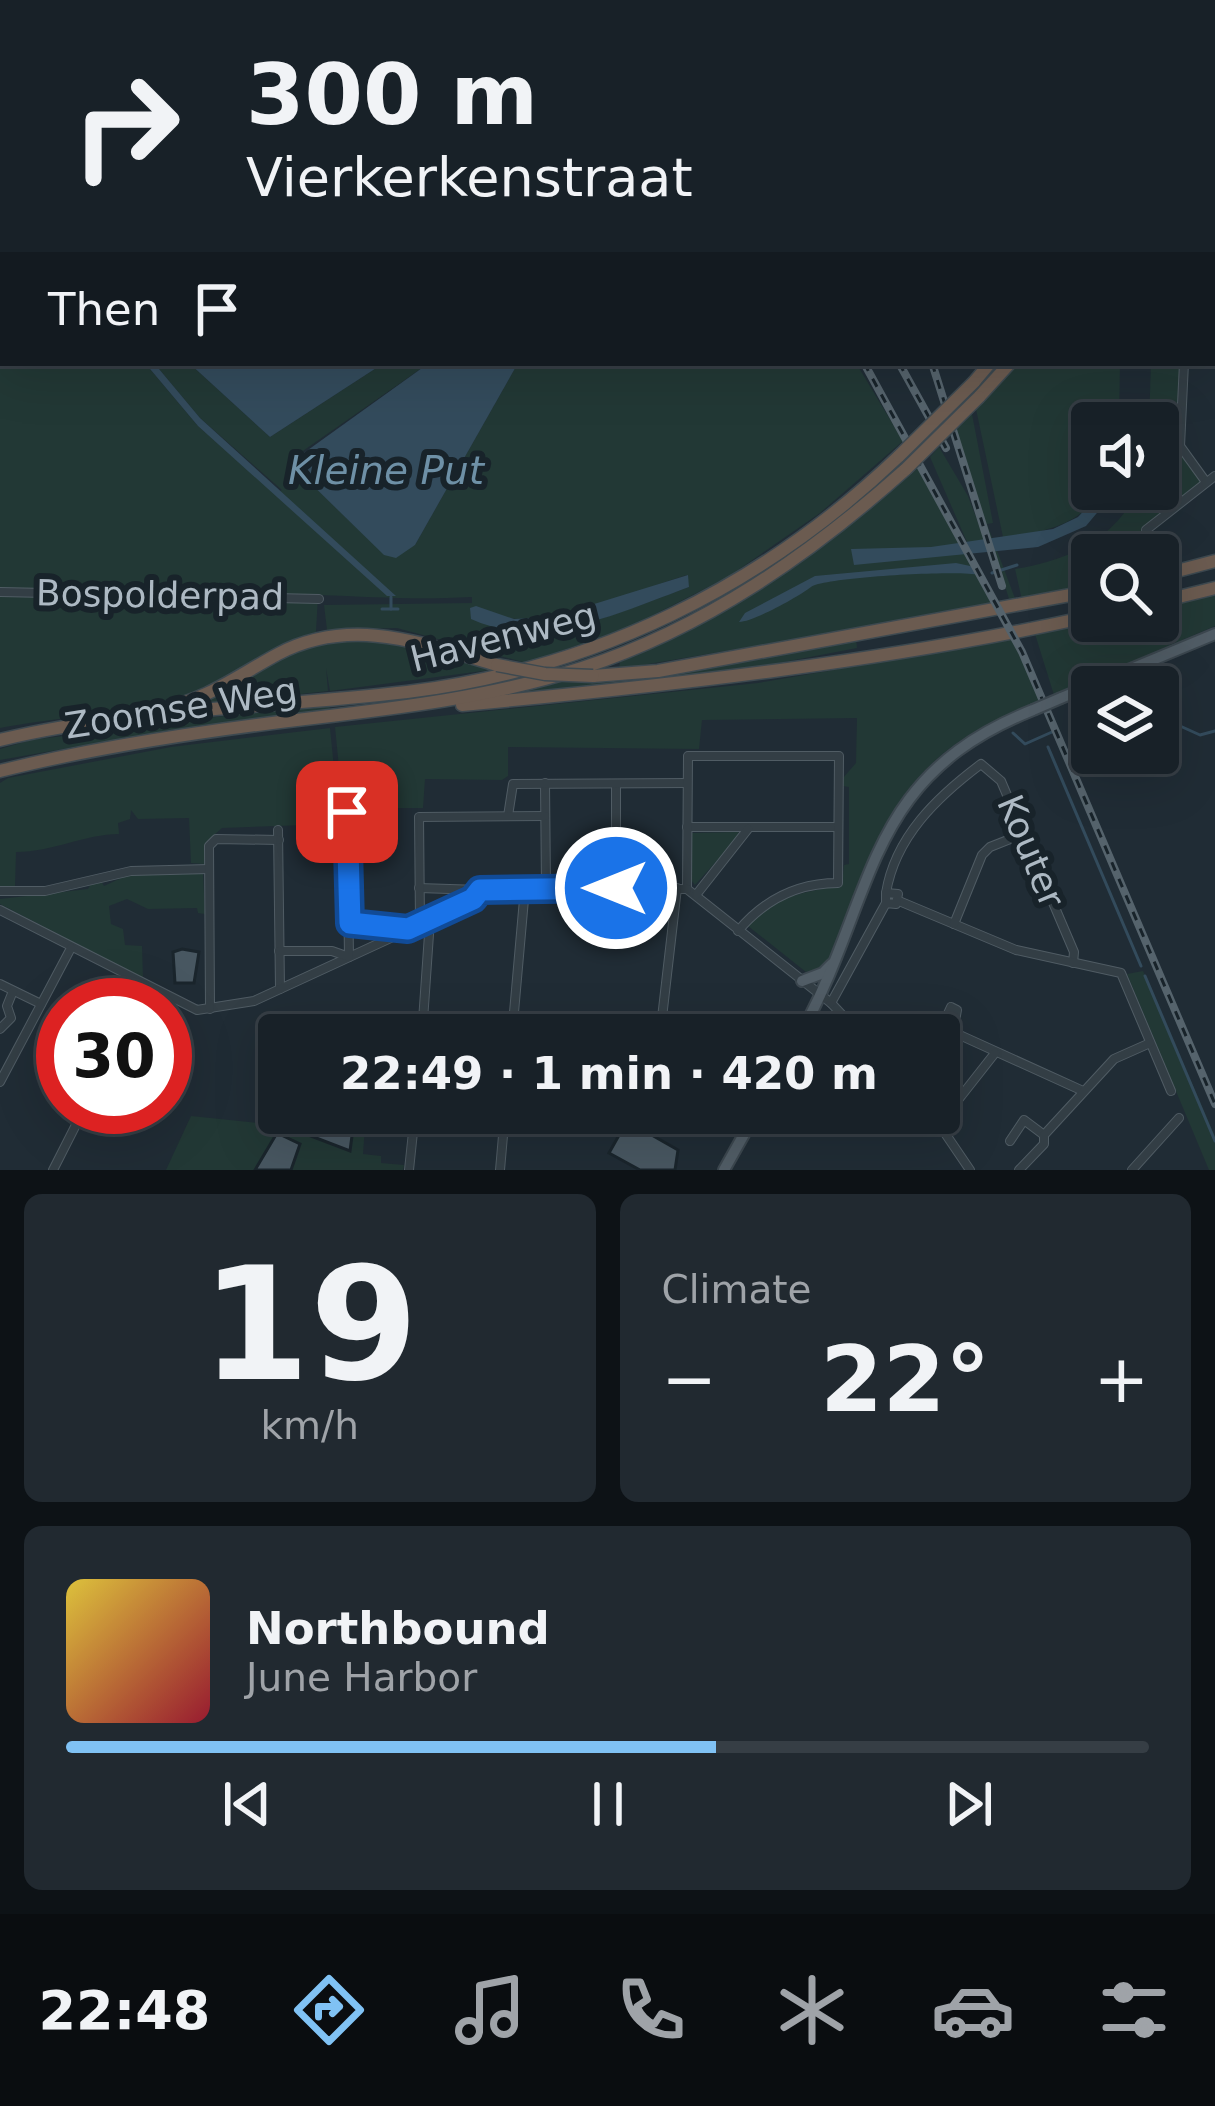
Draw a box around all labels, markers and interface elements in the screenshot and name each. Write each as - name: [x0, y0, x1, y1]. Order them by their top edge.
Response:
- text: 300 m: [246, 46, 538, 144]
- icon: right: [48, 48, 204, 204]
- text: Vierkerkenstraat: [246, 146, 693, 209]
- icon: arrive: [184, 276, 250, 342]
- text: Then: [48, 283, 160, 336]
- map controls: [1071, 402, 1179, 774]
- button: sound: [1071, 402, 1179, 510]
- water label: Kleine Put: [288, 448, 486, 493]
- button: search: [1071, 534, 1179, 642]
- street label: Bospolderpad: [36, 572, 284, 618]
- street label: Havenweg: [406, 594, 600, 680]
- button: layers: [1071, 666, 1179, 774]
- street label: Zoomse Weg: [62, 669, 300, 747]
- pin: [296, 761, 398, 863]
- icon: arrive: [314, 779, 380, 845]
- street label: Kouter: [989, 789, 1073, 913]
- position arrow: [553, 825, 679, 951]
- speed limit sign: 30: [36, 978, 192, 1134]
- text: 22:49 · 1 min · 420 m: [340, 1047, 878, 1100]
- text: 19: [201, 1234, 418, 1416]
- text: Climate: [662, 1267, 812, 1312]
- text: 22°: [820, 1327, 990, 1432]
- text: −: [662, 1341, 717, 1418]
- text: +: [1094, 1341, 1149, 1418]
- text: km/h: [261, 1403, 359, 1448]
- text: Northbound: [246, 1602, 550, 1655]
- text: June Harbor: [246, 1655, 477, 1700]
- icon: previous: [214, 1771, 280, 1837]
- icon: pause: [575, 1771, 641, 1837]
- icon: next: [936, 1771, 1002, 1837]
- icon: directions: [287, 1968, 371, 2052]
- icon: music: [448, 1968, 532, 2052]
- icon: phone: [609, 1968, 693, 2052]
- icon: climate: [770, 1968, 854, 2052]
- icon: car: [931, 1968, 1015, 2052]
- icon: filters: [1092, 1968, 1176, 2052]
- text: 22:48: [39, 1979, 210, 2042]

